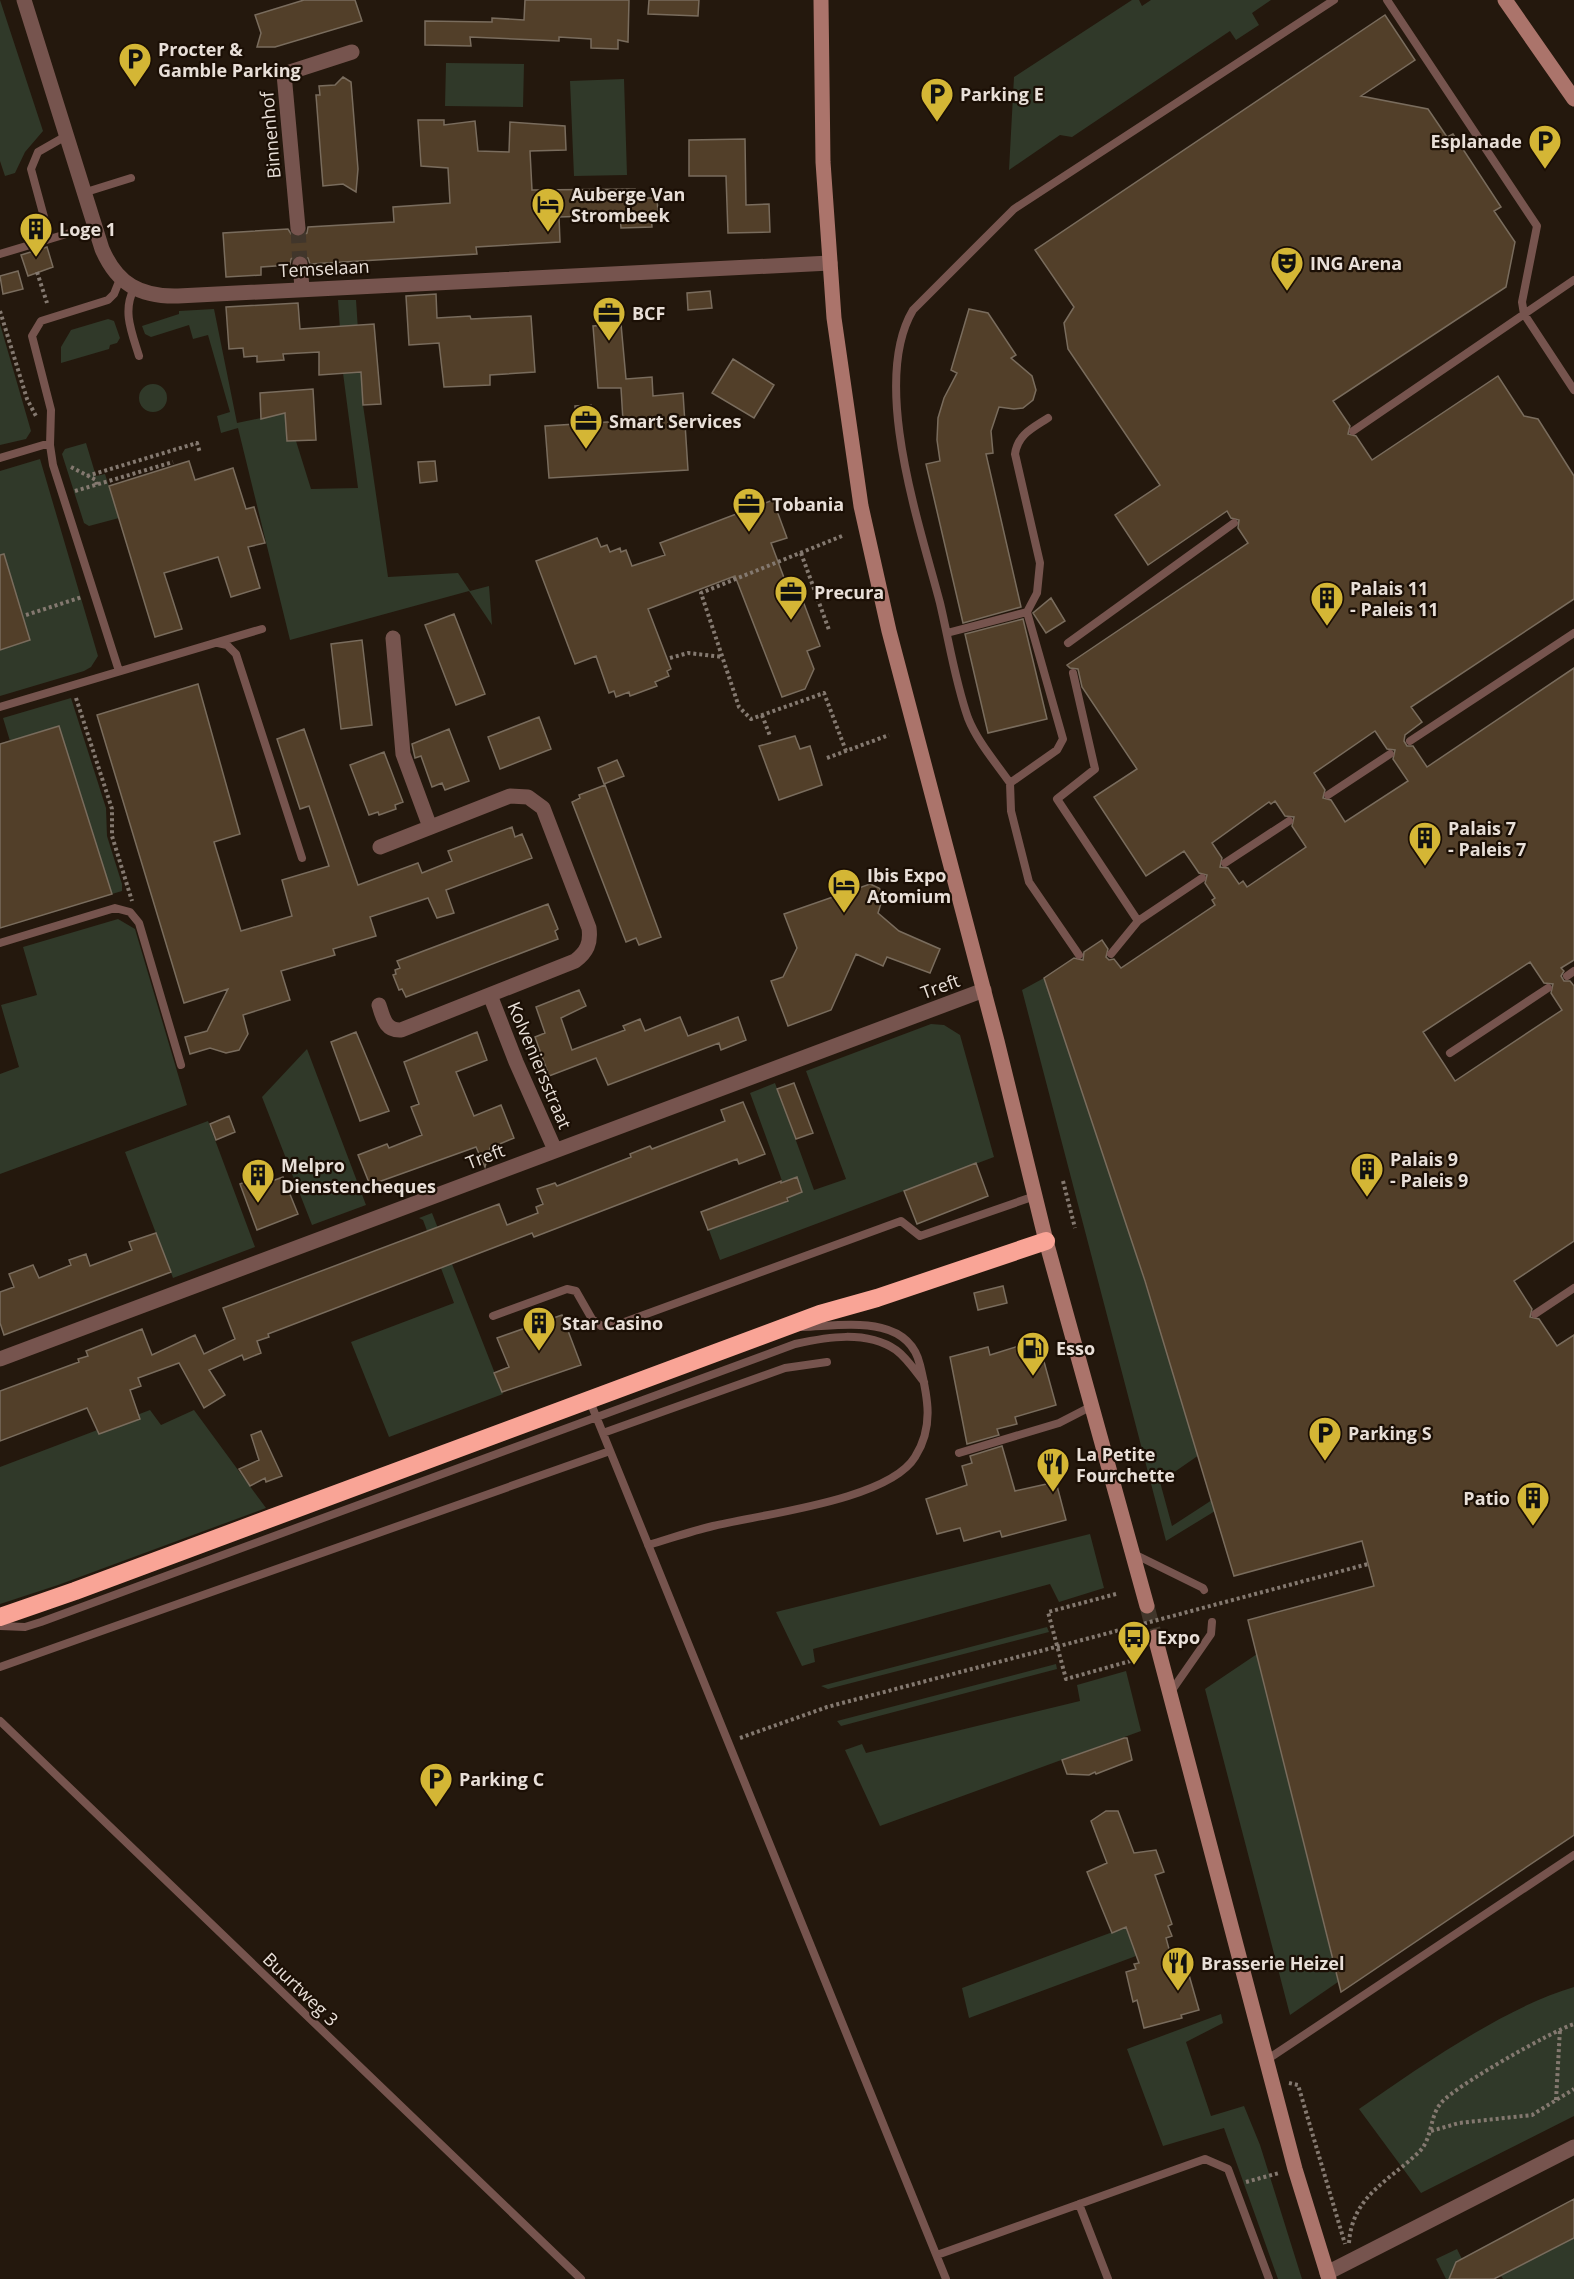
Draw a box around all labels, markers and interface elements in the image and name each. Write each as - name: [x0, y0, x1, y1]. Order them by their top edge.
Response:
- place label: Procter & Gamble Parking: [158, 37, 301, 82]
- parking icon: Procter & Gamble Parking: [117, 41, 153, 88]
- parking icon: Parking E: [919, 76, 955, 123]
- place label: Parking E: [960, 82, 1044, 106]
- street label: Binnenhof: [254, 90, 286, 180]
- parking icon: Esplanade: [1527, 123, 1563, 170]
- place label: Esplanade: [1430, 129, 1522, 153]
- place label: Auberge Van Strombeek: [571, 182, 685, 227]
- hotel icon: Auberge Van Strombeek: [530, 186, 566, 233]
- building icon: Loge 1: [18, 211, 54, 258]
- place label: Loge 1: [59, 217, 116, 241]
- theatre icon: ING Arena: [1269, 245, 1305, 292]
- place label: ING Arena: [1310, 251, 1402, 275]
- street label: Temselaan: [278, 254, 370, 282]
- office icon: BCF: [591, 295, 627, 342]
- place label: BCF: [632, 301, 665, 325]
- office icon: Smart Services: [568, 403, 604, 450]
- place label: Smart Services: [609, 409, 741, 433]
- office icon: Tobania: [731, 486, 767, 533]
- place label: Tobania: [772, 492, 844, 516]
- office icon: Precura: [773, 574, 809, 621]
- place label: Palais 11 - Paleis 11: [1350, 576, 1438, 621]
- place label: Precura: [814, 580, 884, 604]
- building icon: Palais 11 - Paleis 11: [1309, 580, 1345, 627]
- place label: Palais 7 - Paleis 7: [1448, 816, 1526, 861]
- building icon: Palais 7 - Paleis 7: [1407, 820, 1443, 867]
- place label: Ibis Expo Atomium: [867, 863, 951, 908]
- hotel icon: Ibis Expo Atomium: [826, 867, 862, 914]
- street label: Treft: [917, 968, 963, 1004]
- street label: Kolveniersstraat: [502, 998, 578, 1132]
- street label: Treft: [462, 1138, 508, 1174]
- place label: Palais 9 - Paleis 9: [1390, 1147, 1468, 1192]
- building icon: Palais 9 - Paleis 9: [1349, 1151, 1385, 1198]
- place label: Melpro Dienstencheques: [281, 1153, 436, 1198]
- building icon: Melpro Dienstencheques: [240, 1157, 276, 1204]
- building icon: Star Casino: [521, 1305, 557, 1352]
- place label: Star Casino: [562, 1311, 663, 1335]
- fuel station icon: Esso: [1015, 1330, 1051, 1377]
- place label: Esso: [1056, 1336, 1095, 1360]
- parking icon: Parking S: [1307, 1415, 1343, 1462]
- place label: Parking S: [1348, 1421, 1432, 1445]
- place label: La Petite Fourchette: [1076, 1442, 1175, 1487]
- restaurant icon: La Petite Fourchette: [1035, 1446, 1071, 1493]
- building icon: Patio: [1515, 1480, 1551, 1527]
- place label: Patio: [1463, 1486, 1510, 1510]
- bus stop icon: Expo: [1116, 1619, 1152, 1666]
- place label: Expo: [1157, 1625, 1200, 1649]
- parking icon: Parking C: [418, 1761, 454, 1808]
- place label: Parking C: [459, 1767, 544, 1791]
- restaurant icon: Brasserie Heizel: [1160, 1945, 1196, 1992]
- street label: Buurtweg 3: [258, 1947, 344, 2031]
- place label: Brasserie Heizel: [1201, 1951, 1344, 1975]

